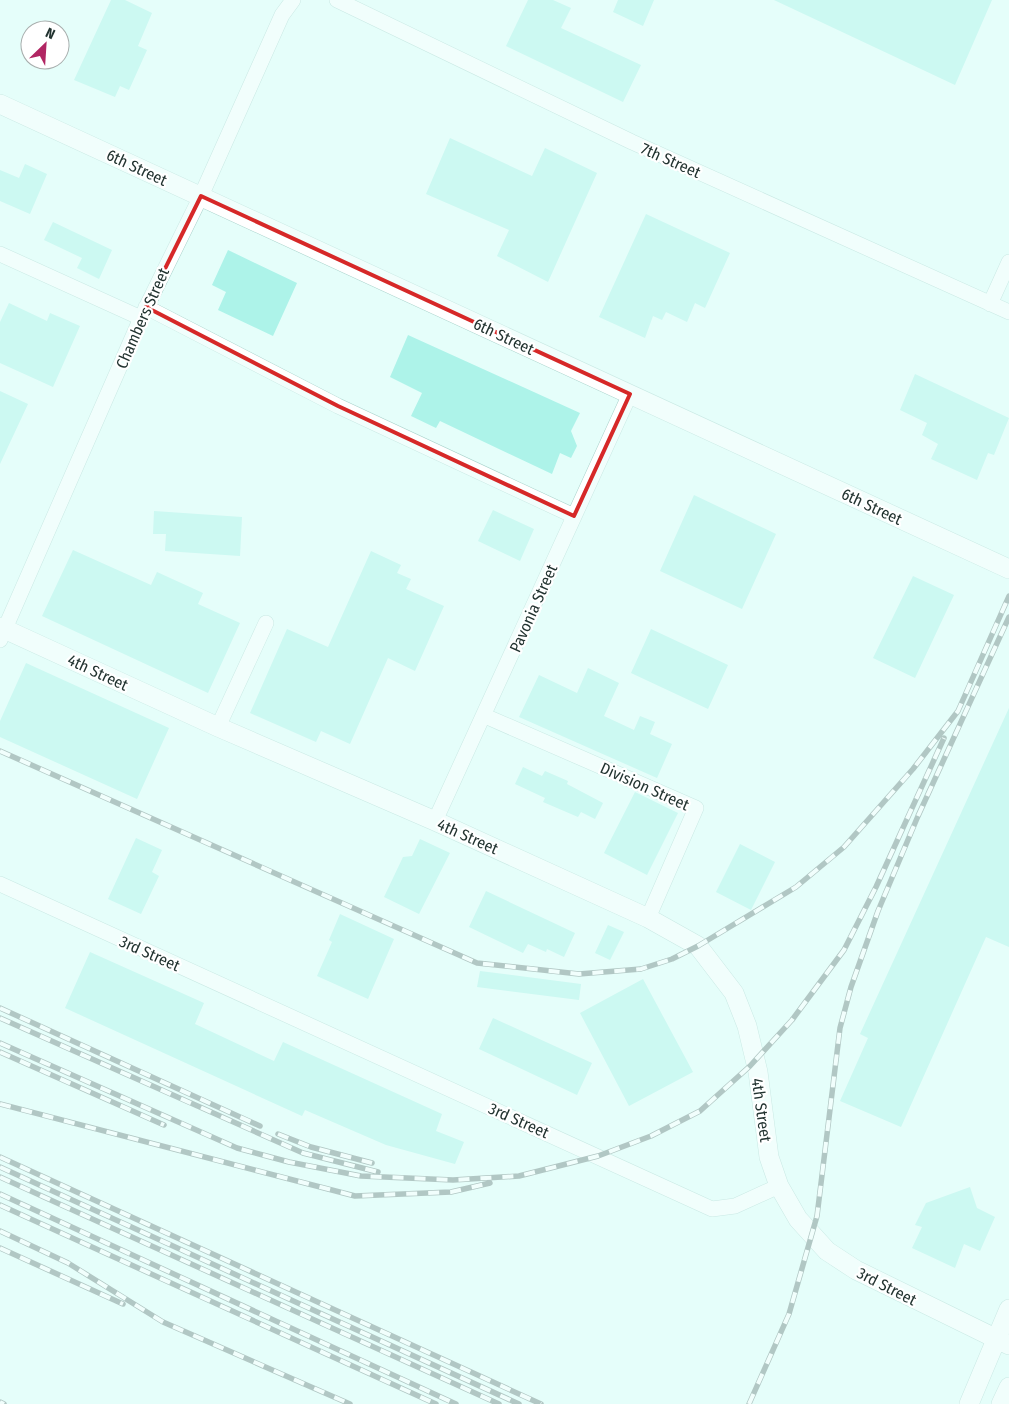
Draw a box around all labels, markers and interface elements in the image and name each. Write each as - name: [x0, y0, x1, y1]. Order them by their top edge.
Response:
- north arrow: [20, 20, 70, 70]
- text: N: [43, 24, 58, 43]
- street label: 7th Street: [638, 139, 704, 182]
- street label: 6th Street: [103, 145, 171, 190]
- street label: Chambers Street: [112, 264, 173, 372]
- street label: 6th Street: [470, 314, 538, 359]
- street label: 6th Street: [838, 484, 906, 529]
- street label: Pavonia Street: [506, 561, 562, 655]
- street label: 4th Street: [65, 650, 132, 695]
- street label: Division Street: [597, 758, 693, 815]
- street label: 4th Street: [434, 815, 502, 859]
- street label: 3rd Street: [117, 932, 184, 975]
- street label: 4th Street: [748, 1077, 776, 1144]
- street label: 3rd Street: [486, 1099, 553, 1142]
- street label: 3rd Street: [854, 1263, 920, 1310]

